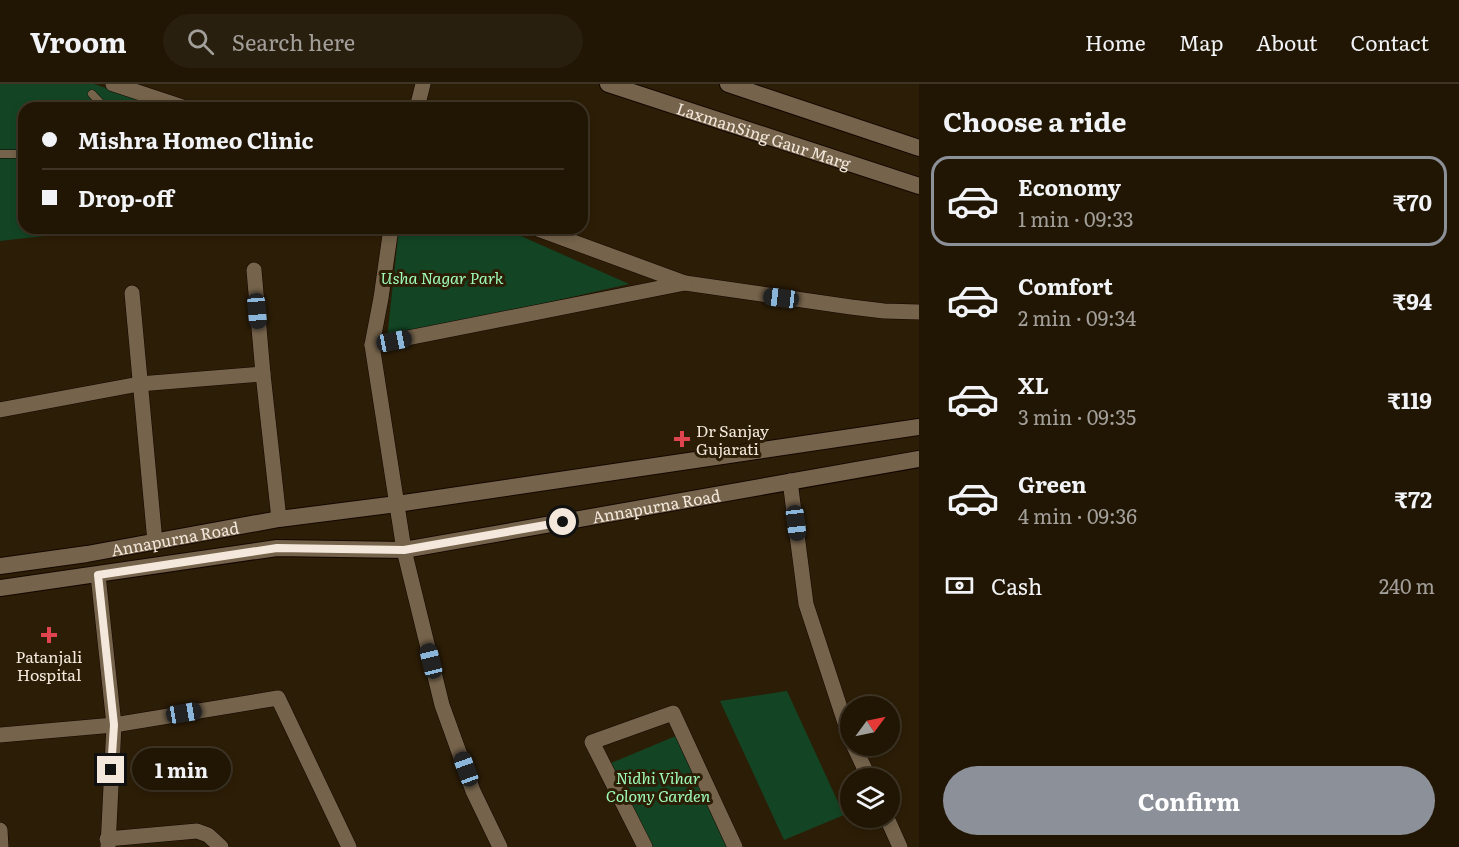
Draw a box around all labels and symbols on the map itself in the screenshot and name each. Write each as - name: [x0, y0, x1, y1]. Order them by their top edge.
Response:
- street label: LaxmanSing Gaur Marg: [674, 95, 854, 175]
- park label: Usha Nagar Park: [380, 265, 504, 289]
- car: [762, 287, 800, 309]
- car: [246, 292, 268, 330]
- car: [375, 329, 413, 353]
- place label: Dr Sanjay Gujarati: [696, 418, 770, 460]
- marker: Dr Sanjay Gujarati: [673, 430, 691, 448]
- street label: Annapurna Road: [590, 482, 722, 529]
- car: [785, 504, 807, 542]
- route start: [549, 508, 576, 535]
- street label: Annapurna Road: [109, 515, 241, 561]
- marker: Patanjali Hospital: [40, 626, 58, 644]
- car: [418, 641, 444, 681]
- place label: Patanjali Hospital: [16, 644, 82, 686]
- north arrow: [840, 696, 900, 756]
- car: [165, 701, 203, 725]
- callout: 1 min: [132, 749, 231, 791]
- car: [451, 749, 481, 789]
- route end: [97, 756, 124, 783]
- park label: Nidhi Vihar Colony Garden: [606, 765, 711, 807]

